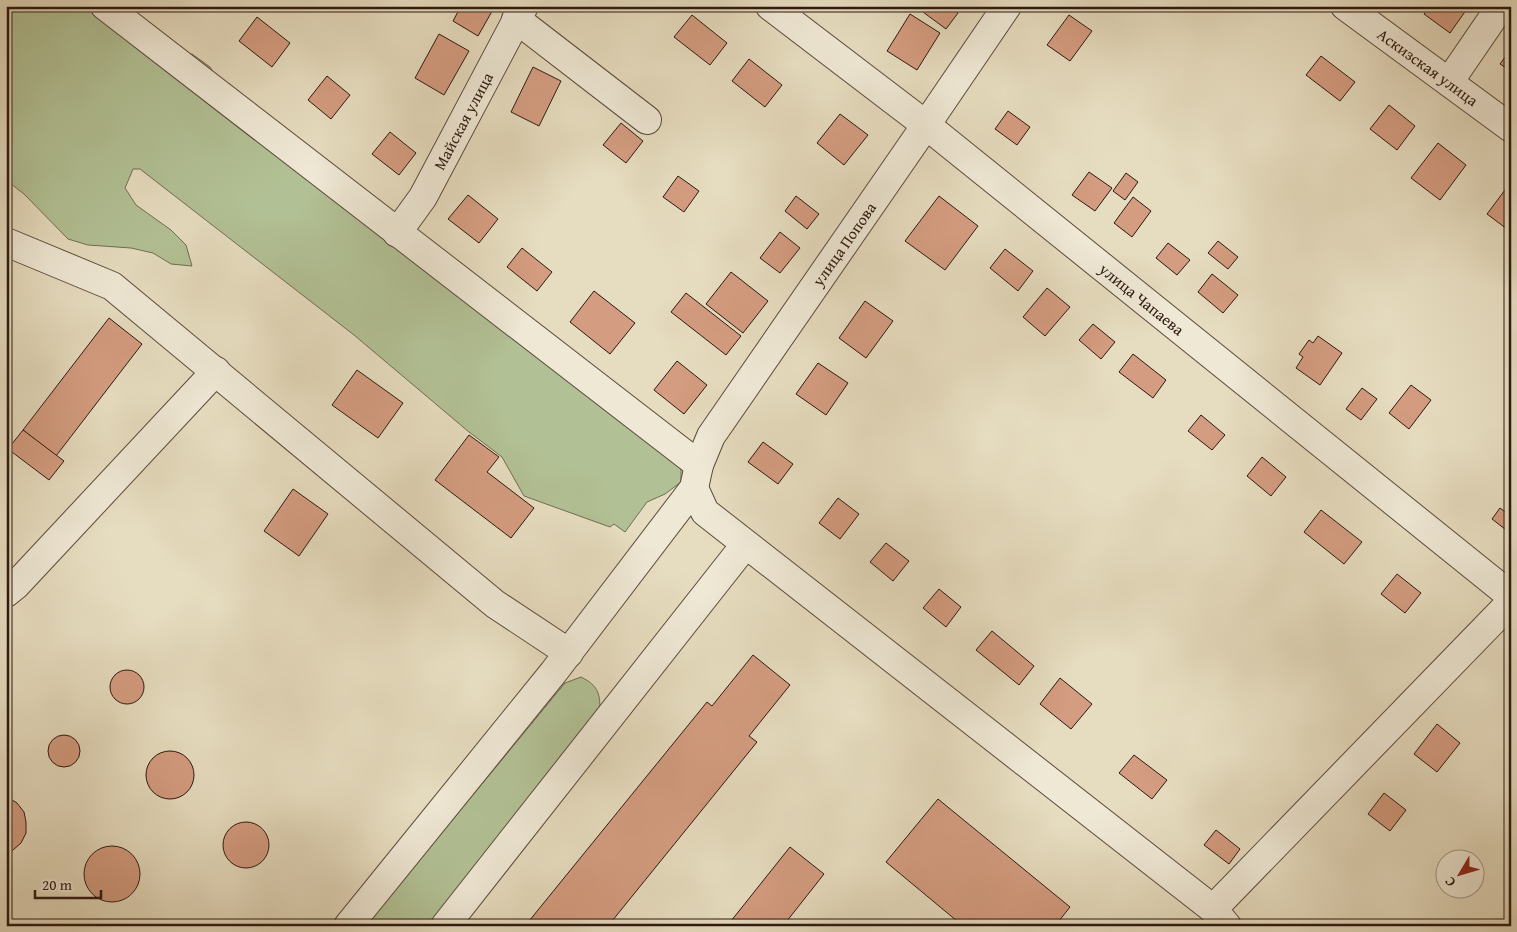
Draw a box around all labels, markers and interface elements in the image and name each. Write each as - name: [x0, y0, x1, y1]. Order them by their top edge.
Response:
- street label: Аскизская улица: [1373, 22, 1484, 112]
- street label: Майская улица: [427, 68, 499, 174]
- street label: улица Попова: [806, 197, 882, 292]
- street label: улица Чапаева: [1093, 256, 1190, 341]
- north arrow: [1434, 850, 1484, 900]
- scale bar: [35, 867, 101, 899]
- text: С: [1439, 873, 1460, 891]
- text: 20 m: [42, 874, 73, 895]

